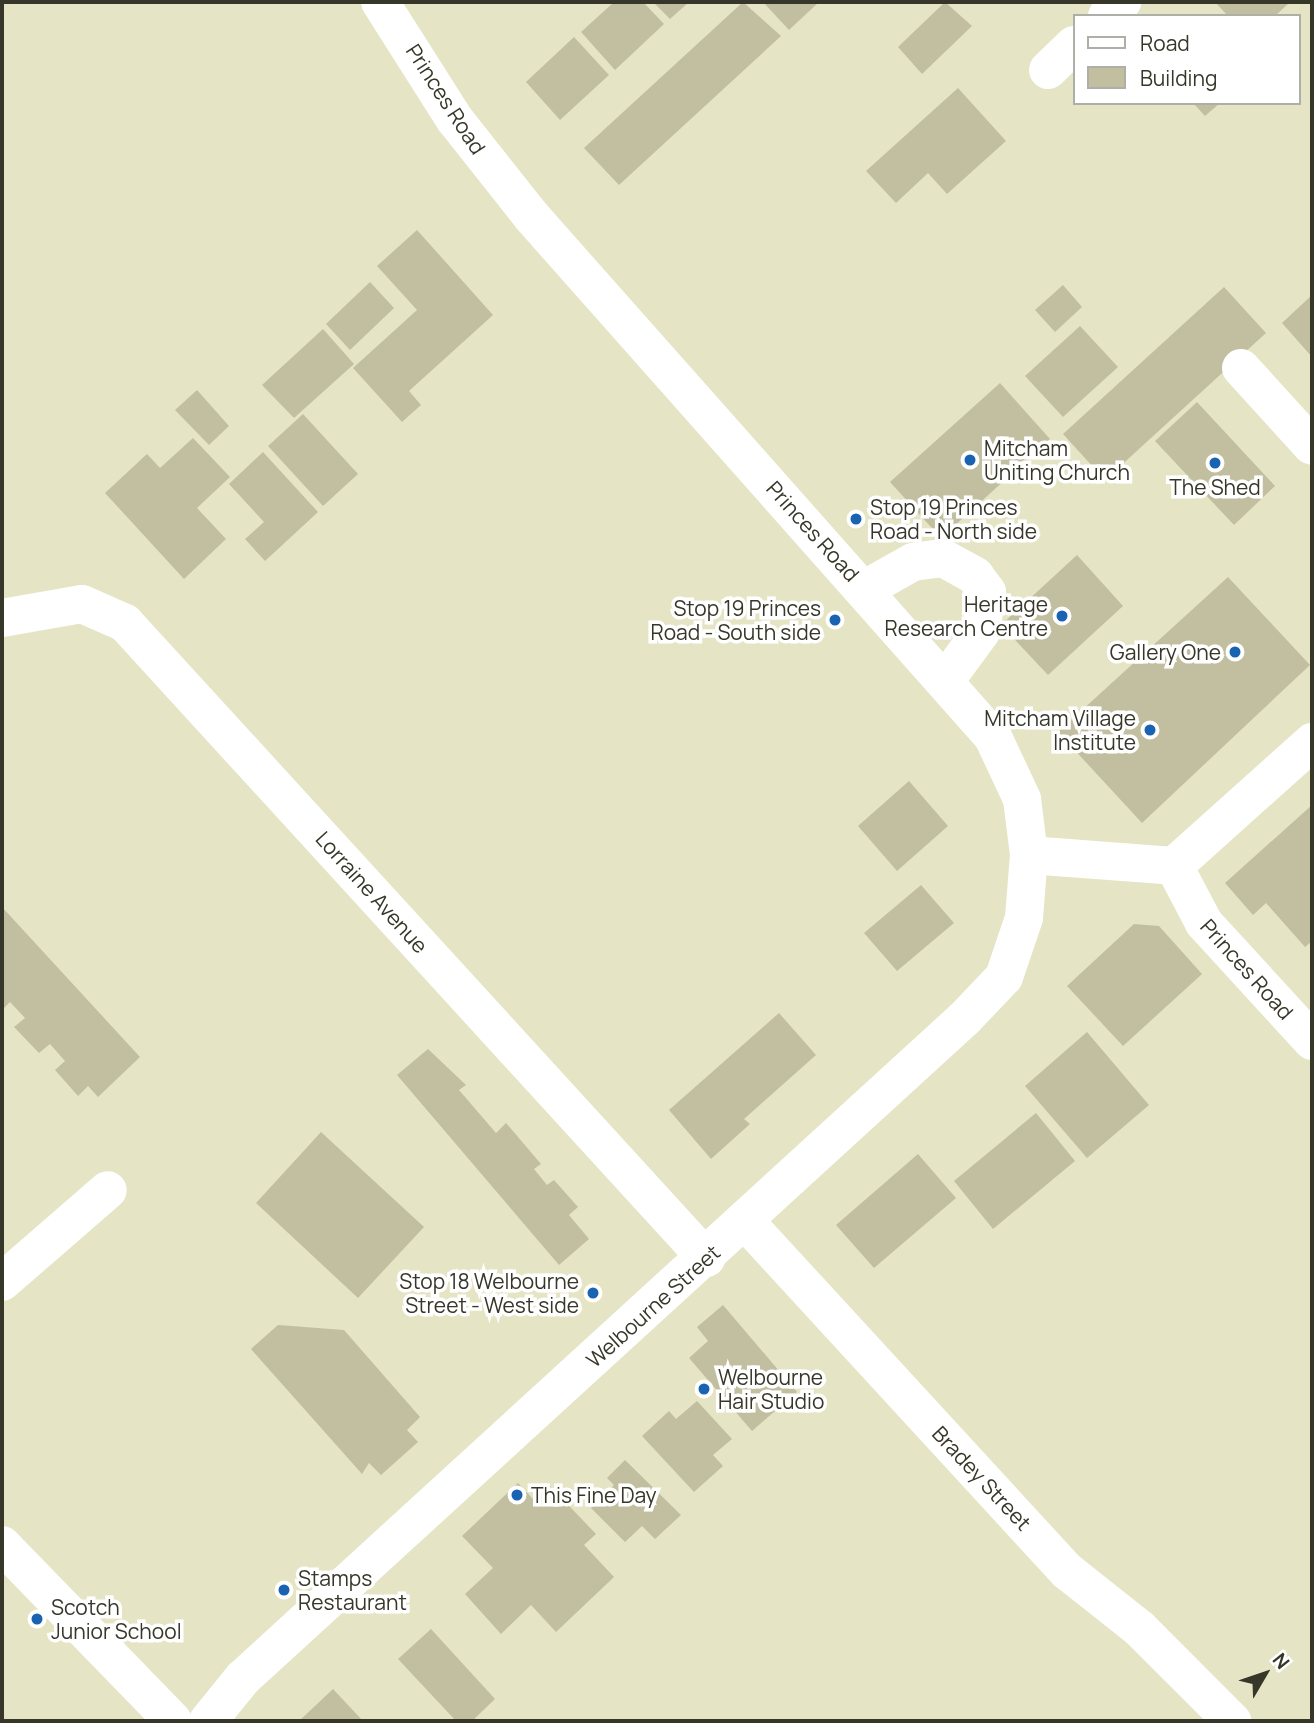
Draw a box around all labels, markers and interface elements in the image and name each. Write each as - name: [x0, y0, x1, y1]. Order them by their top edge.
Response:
- legend: [1072, 14, 1300, 105]
- text: Road: [1140, 29, 1190, 57]
- street label: Princes Road: [401, 39, 491, 159]
- text: Building: [1140, 64, 1217, 92]
- place label: Mitcham Uniting Church: [984, 435, 1130, 485]
- marker: Mitcham Uniting Church: [962, 452, 978, 468]
- marker: The Shed: [1207, 455, 1223, 471]
- place label: The Shed: [1169, 474, 1261, 500]
- street label: Princes Road: [761, 476, 865, 586]
- place label: Stop 19 Princes Road - North side: [870, 494, 1037, 544]
- marker: Stop 19 Princes Road - North side: [848, 511, 864, 527]
- place label: Heritage Research Centre: [885, 591, 1048, 641]
- place label: Stop 19 Princes Road - South side: [650, 595, 821, 645]
- marker: Heritage Research Centre: [1054, 608, 1070, 624]
- marker: Stop 19 Princes Road - South side: [827, 612, 843, 628]
- place label: Gallery One: [1110, 639, 1221, 665]
- marker: Gallery One: [1227, 644, 1243, 660]
- place label: Mitcham Village Institute: [984, 705, 1136, 755]
- marker: Mitcham Village Institute: [1142, 722, 1158, 738]
- street label: Lorraine Avenue: [311, 826, 433, 958]
- street label: Princes Road: [1195, 914, 1299, 1024]
- street label: Welbourne Street: [581, 1239, 725, 1373]
- place label: Stop 18 Welbourne Street - West side: [399, 1268, 579, 1318]
- marker: Stop 18 Welbourne Street - West side: [585, 1285, 601, 1301]
- place label: Welbourne Hair Studio: [718, 1364, 824, 1414]
- marker: Welbourne Hair Studio: [696, 1381, 712, 1397]
- street label: Bradey Street: [927, 1421, 1037, 1535]
- place label: This Fine Day: [531, 1482, 657, 1508]
- marker: This Fine Day: [509, 1487, 525, 1503]
- place label: Stamps Restaurant: [298, 1565, 407, 1615]
- marker: Stamps Restaurant: [276, 1582, 292, 1598]
- place label: Scotch Junior School: [51, 1594, 182, 1644]
- marker: Scotch Junior School: [29, 1611, 45, 1627]
- north arrow: [1230, 1639, 1300, 1709]
- text: N: [1267, 1647, 1296, 1674]

